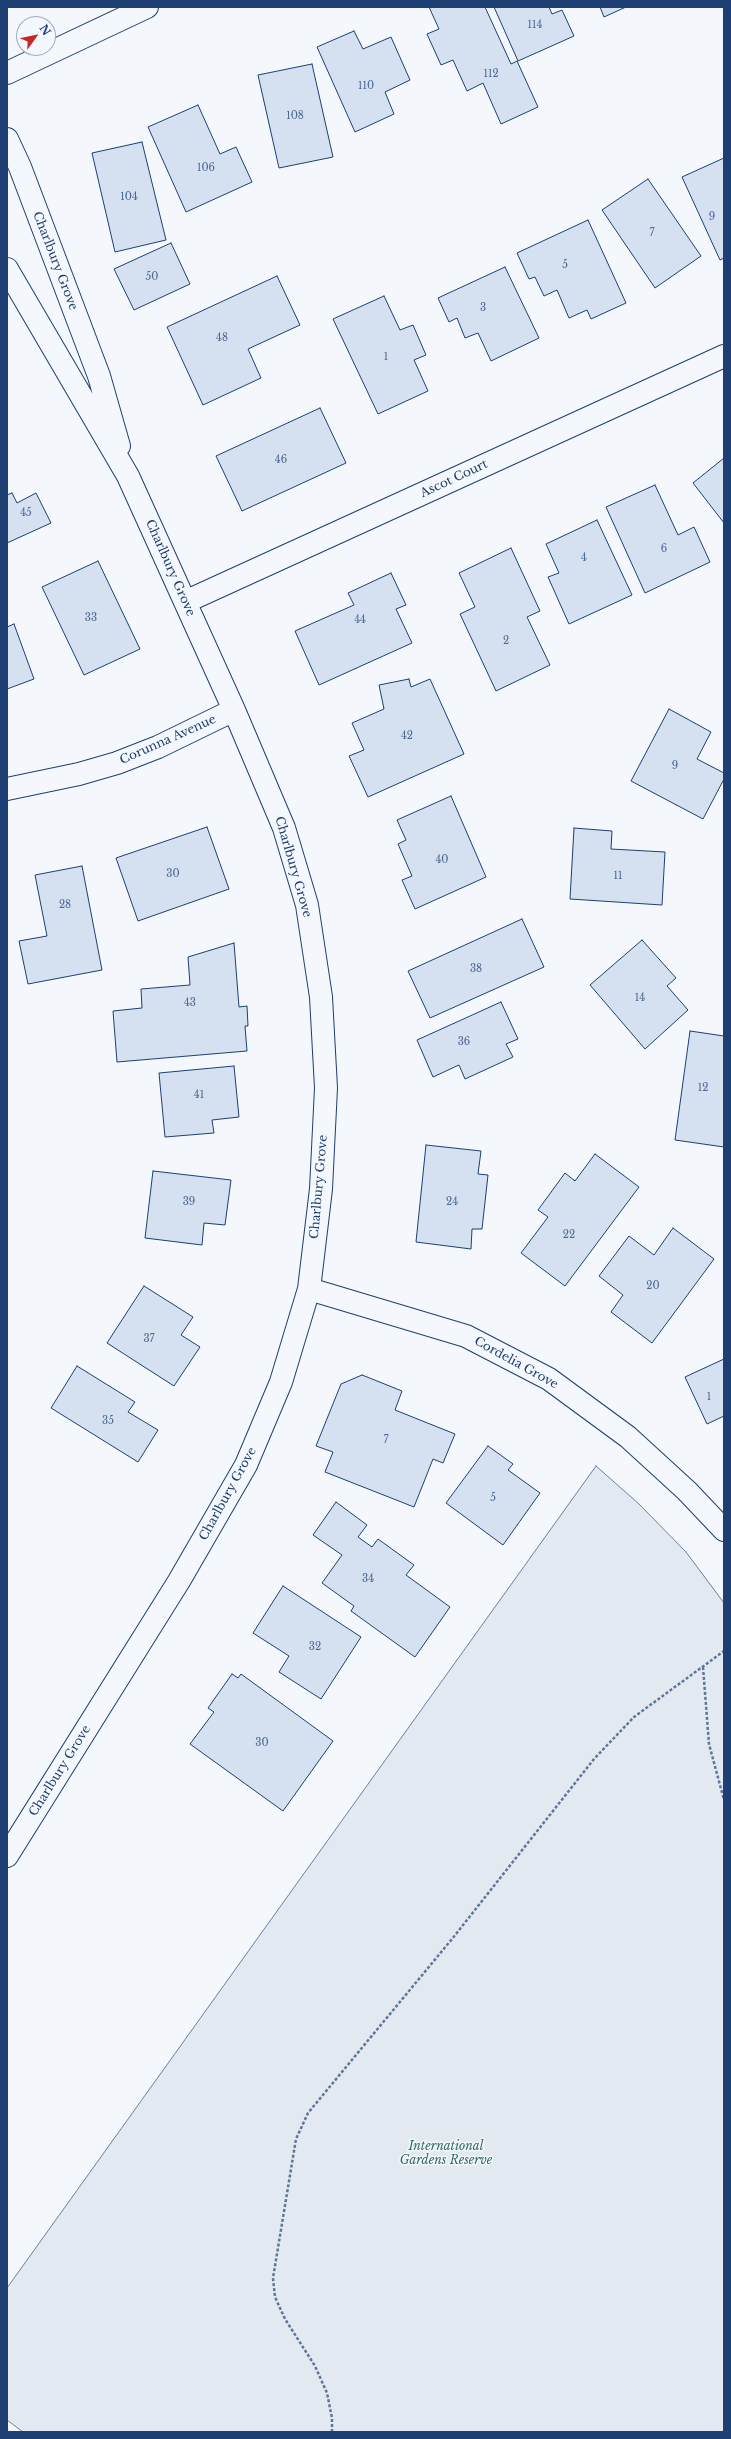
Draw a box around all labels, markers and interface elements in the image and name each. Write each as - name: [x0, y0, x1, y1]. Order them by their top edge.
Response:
- north arrow: [16, 16, 56, 56]
- house number: 114: [528, 19, 542, 31]
- text: N: [37, 22, 54, 38]
- house number: 112: [483, 68, 499, 80]
- house number: 110: [358, 80, 374, 92]
- house number: 108: [286, 110, 304, 122]
- house number: 106: [197, 162, 215, 174]
- house number: 104: [120, 191, 138, 203]
- street label: Charlbury Grove: [30, 210, 80, 312]
- house number: 9: [709, 211, 715, 223]
- house number: 7: [649, 227, 655, 239]
- house number: 5: [562, 259, 568, 271]
- house number: 50: [146, 271, 158, 283]
- house number: 3: [480, 302, 486, 314]
- house number: 48: [216, 332, 228, 344]
- house number: 1: [384, 351, 388, 363]
- house number: 46: [275, 454, 287, 466]
- street label: Ascot Court: [418, 457, 490, 501]
- house number: 45: [20, 507, 32, 519]
- street label: Charlbury Grove: [142, 517, 198, 619]
- house number: 6: [661, 543, 667, 555]
- house number: 4: [581, 552, 587, 564]
- house number: 33: [85, 612, 97, 624]
- house number: 44: [354, 614, 366, 626]
- house number: 2: [503, 635, 509, 647]
- street label: Corunna Avenue: [118, 712, 218, 768]
- house number: 42: [401, 730, 413, 742]
- house number: 9: [672, 760, 678, 772]
- street label: Charlbury Grove: [272, 815, 314, 919]
- house number: 40: [436, 854, 448, 866]
- house number: 30: [166, 868, 180, 880]
- house number: 11: [614, 870, 622, 882]
- house number: 28: [59, 899, 71, 911]
- house number: 38: [470, 963, 482, 975]
- house number: 14: [635, 992, 645, 1004]
- house number: 43: [184, 997, 196, 1009]
- house number: 36: [458, 1036, 470, 1048]
- house number: 12: [698, 1082, 708, 1094]
- house number: 41: [194, 1089, 204, 1101]
- street label: Charlbury Grove: [307, 1134, 331, 1240]
- house number: 39: [183, 1196, 195, 1208]
- house number: 24: [446, 1196, 458, 1208]
- house number: 22: [563, 1229, 575, 1241]
- house number: 20: [646, 1280, 660, 1292]
- house number: 37: [143, 1333, 155, 1345]
- street label: Cordelia Grove: [472, 1334, 560, 1392]
- house number: 1: [707, 1391, 711, 1403]
- house number: 35: [102, 1415, 114, 1427]
- house number: 7: [383, 1434, 389, 1446]
- street label: Charlbury Grove: [196, 1445, 260, 1543]
- house number: 5: [490, 1492, 496, 1504]
- house number: 34: [362, 1573, 374, 1585]
- house number: 32: [309, 1641, 321, 1653]
- street label: Charlbury Grove: [26, 1723, 94, 1819]
- house number: 30: [255, 1737, 269, 1749]
- park label: International Gardens Reserve: [400, 2140, 492, 2168]

